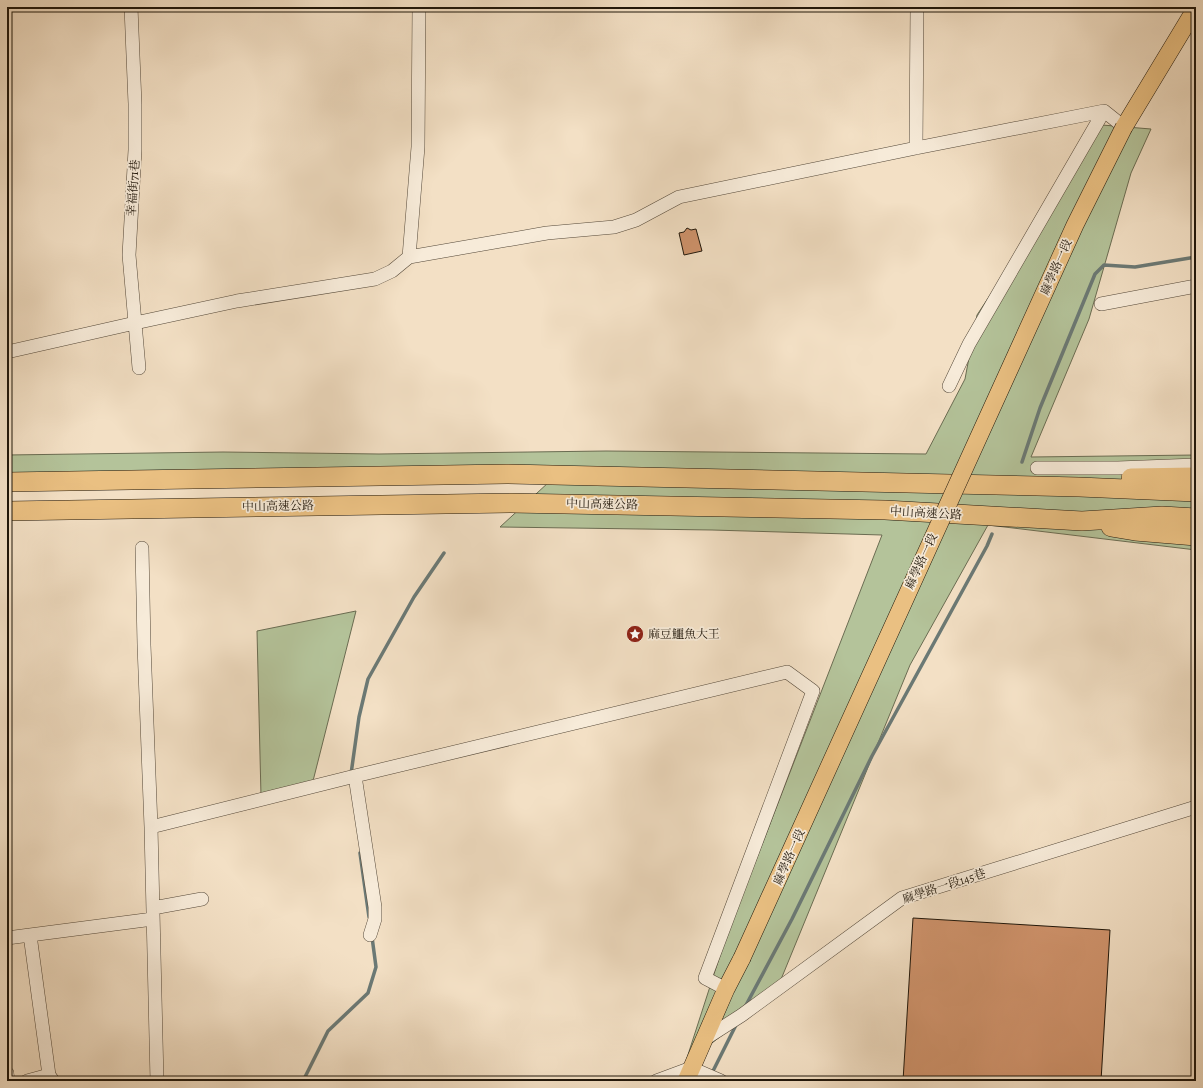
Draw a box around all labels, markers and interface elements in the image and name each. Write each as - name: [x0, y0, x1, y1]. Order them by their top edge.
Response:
- street label: 幸福街71巷: [123, 159, 143, 217]
- street label: 麻學路一段: [1036, 236, 1076, 298]
- street label: 中山高速公路: [566, 495, 638, 513]
- street label: 中山高速公路: [242, 497, 314, 515]
- street label: 中山高速公路: [890, 503, 962, 523]
- street label: 麻學路一段: [901, 530, 941, 592]
- place icon: 麻豆鱷魚大王: [625, 624, 645, 644]
- place label: 麻豆鱷魚大王: [648, 626, 720, 642]
- street label: 麻學路一段: [769, 826, 809, 888]
- street label: 麻學路一段145巷: [900, 865, 988, 907]

